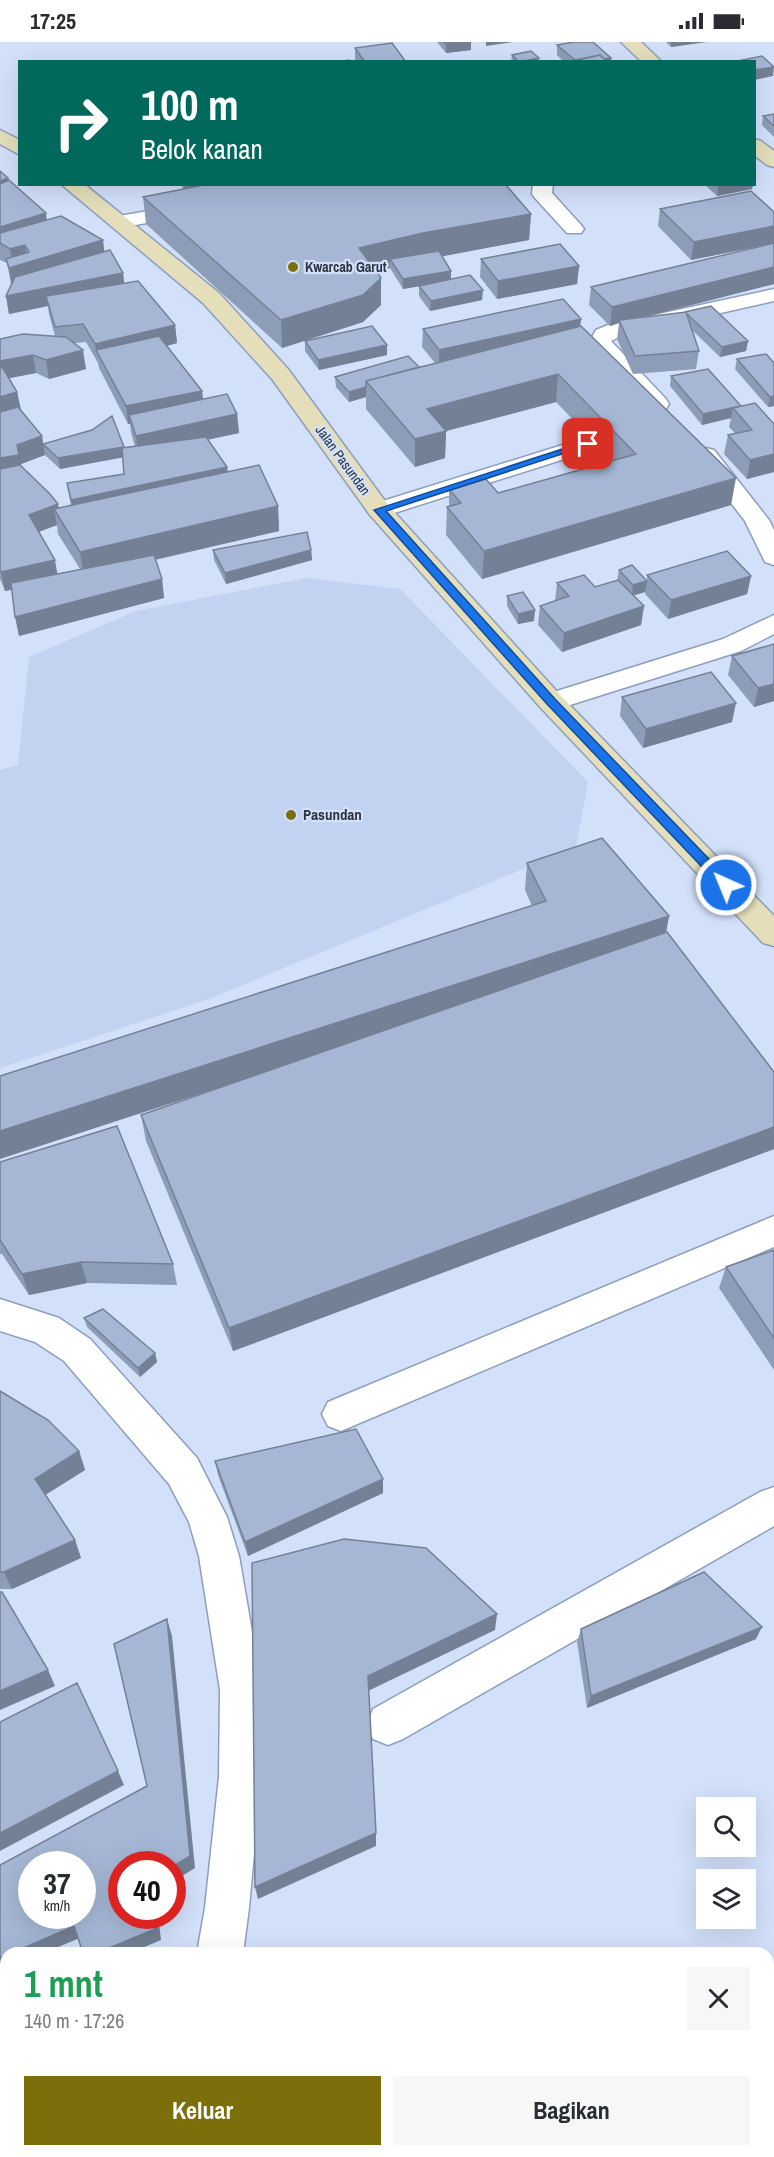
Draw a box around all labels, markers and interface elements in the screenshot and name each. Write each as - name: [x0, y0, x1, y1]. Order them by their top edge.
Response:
- text: 17:25: [30, 6, 76, 36]
- text: 100 m: [141, 77, 239, 133]
- icon: right: [42, 84, 120, 162]
- text: Belok kanan: [141, 131, 263, 167]
- place label: Kwarcab Garut: [305, 258, 387, 276]
- marker: Kwarcab Garut: [286, 260, 300, 274]
- pin: [562, 418, 613, 469]
- street label: Jalan Pasundan: [312, 421, 374, 499]
- icon: arrive: [571, 427, 604, 460]
- place label: Pasundan: [303, 804, 362, 825]
- marker: Pasundan: [284, 808, 298, 822]
- position arrow: [694, 853, 758, 917]
- map controls: [696, 1797, 756, 1929]
- button: search: [696, 1797, 756, 1857]
- speed limit sign: 40: [108, 1851, 186, 1929]
- text: 37: [43, 1863, 71, 1903]
- button: layers: [696, 1869, 756, 1929]
- text: km/h: [44, 1895, 70, 1916]
- text: 1 mnt: [24, 1960, 103, 2008]
- button: close: [687, 1967, 750, 2030]
- text: 140 m · 17:26: [24, 2007, 124, 2034]
- button: Keluar: [24, 2076, 381, 2145]
- button: Bagikan: [393, 2076, 750, 2145]

